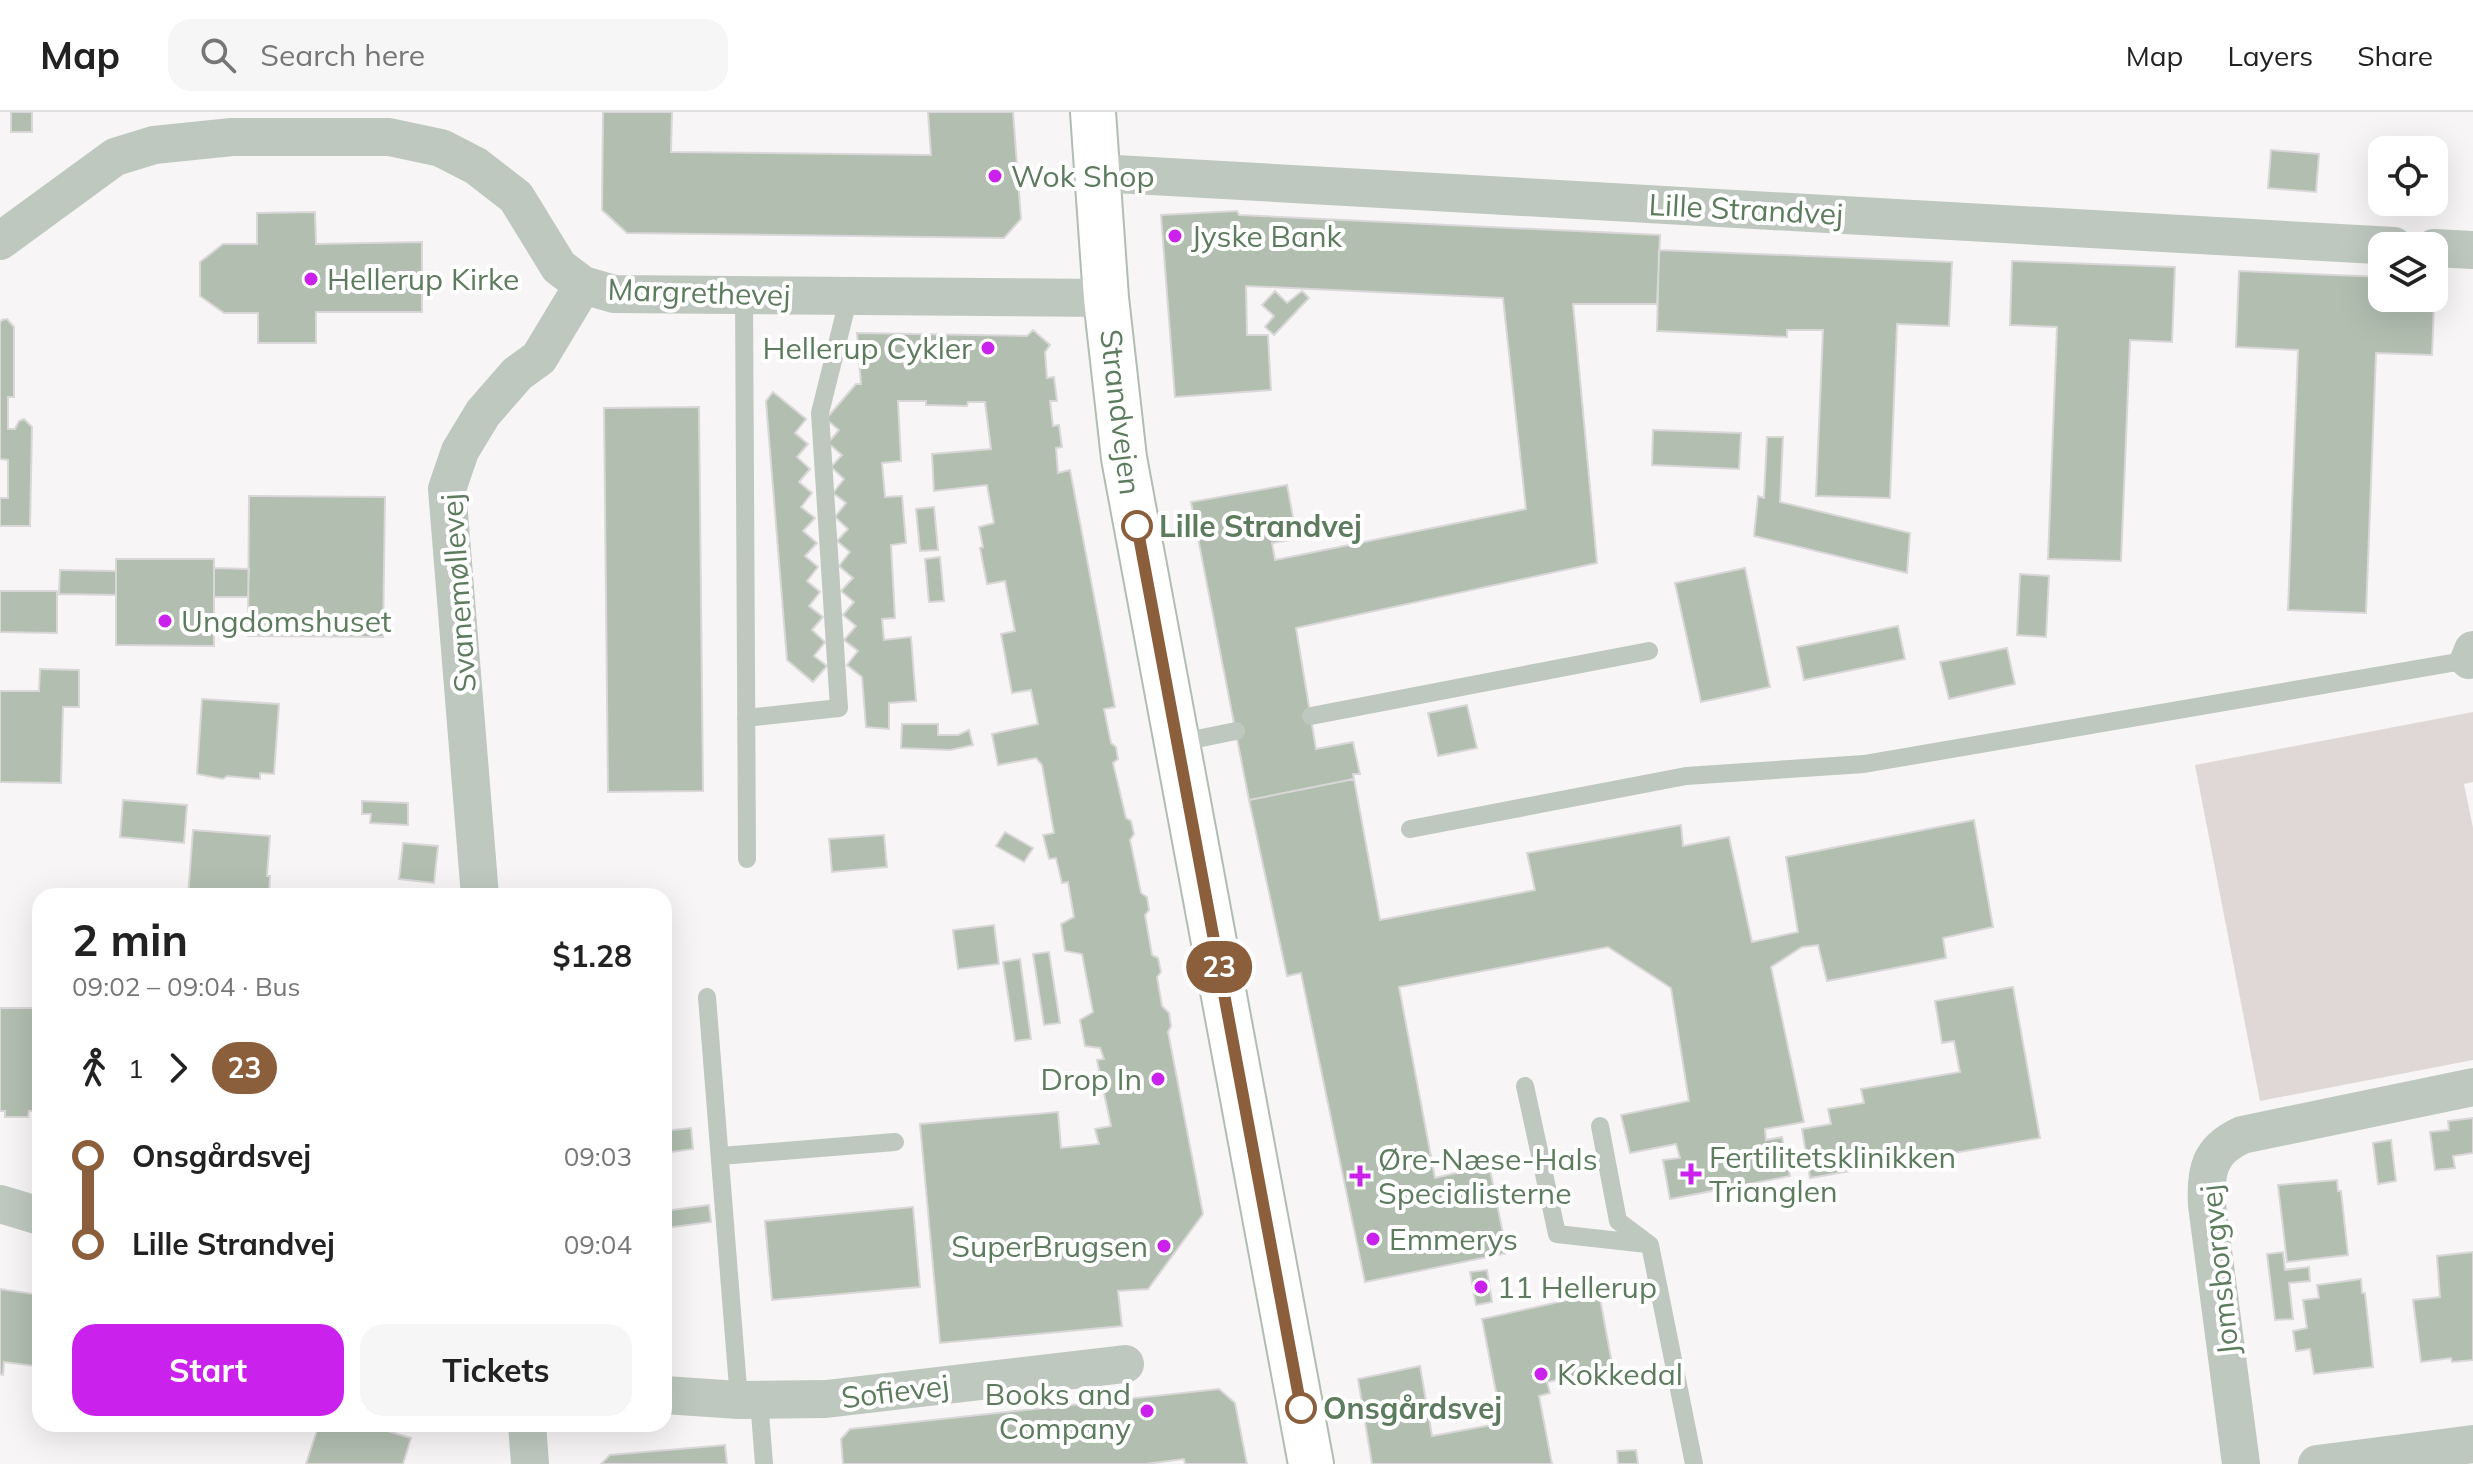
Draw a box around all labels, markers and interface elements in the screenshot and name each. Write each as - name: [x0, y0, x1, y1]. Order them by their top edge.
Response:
- search box: [168, 19, 728, 91]
- text: Map: [40, 31, 120, 79]
- icon: search: [196, 33, 240, 77]
- text: Search here: [260, 36, 425, 74]
- text: Map: [2126, 38, 2183, 73]
- text: Layers: [2227, 38, 2313, 73]
- text: Share: [2357, 38, 2433, 73]
- map controls: [2368, 136, 2448, 312]
- button: locate: [2368, 136, 2448, 216]
- place label: Wok Shop: [1011, 157, 1154, 195]
- marker: Wok Shop: [986, 167, 1004, 185]
- street label: Lille Strandvej: [1648, 185, 1844, 233]
- place label: Jyske Bank: [1191, 217, 1343, 255]
- marker: Jyske Bank: [1166, 227, 1184, 245]
- button: layers: [2368, 232, 2448, 312]
- place label: Hellerup Kirke: [327, 260, 519, 298]
- marker: Hellerup Kirke: [302, 270, 320, 288]
- street label: Margrethevej: [607, 270, 791, 314]
- street label: Strandvejen: [1092, 327, 1150, 497]
- place label: Hellerup Cykler: [762, 329, 972, 367]
- marker: Hellerup Cykler: [979, 339, 997, 357]
- street label: Svanemøllevej: [432, 492, 484, 694]
- place label: Lille Strandvej: [1159, 507, 1362, 545]
- marker: Lille Strandvej: [1122, 511, 1152, 541]
- place label: Ungdomshuset: [181, 602, 392, 640]
- marker: Ungdomshuset: [156, 612, 174, 630]
- text: 2 min: [72, 912, 188, 967]
- text: $1.28: [553, 937, 632, 975]
- line badge: 23: [1183, 941, 1255, 993]
- text: 23: [1202, 949, 1236, 984]
- text: 09:02 – 09:04 · Bus: [72, 970, 301, 1003]
- icon: walk: [72, 1046, 116, 1090]
- icon: forward: [156, 1046, 200, 1090]
- text: 23: [228, 1050, 261, 1085]
- text: 1: [128, 1052, 144, 1085]
- place label: Drop In: [1041, 1060, 1142, 1098]
- marker: Drop In: [1149, 1070, 1167, 1088]
- text: Onsgårdsvej: [132, 1137, 311, 1175]
- place label: Fertilitetsklinikken Trianglen: [1709, 1138, 1956, 1210]
- text: 09:03: [564, 1140, 632, 1173]
- place label: Øre-Næse-Hals Specialisterne: [1378, 1140, 1598, 1212]
- marker: Fertilitetsklinikken Trianglen: [1680, 1163, 1702, 1185]
- marker: Øre-Næse-Hals Specialisterne: [1349, 1165, 1371, 1187]
- street label: Jomsborgvej: [2191, 1183, 2247, 1357]
- place label: Emmerys: [1389, 1220, 1518, 1258]
- text: Lille Strandvej: [132, 1225, 335, 1263]
- place label: SuperBrugsen: [951, 1227, 1148, 1265]
- text: 09:04: [564, 1228, 632, 1261]
- marker: Emmerys: [1364, 1230, 1382, 1248]
- marker: SuperBrugsen: [1155, 1237, 1173, 1255]
- place label: 11 Hellerup: [1497, 1268, 1657, 1306]
- marker: 11 Hellerup: [1472, 1278, 1490, 1296]
- button: Start: [72, 1324, 344, 1416]
- button: Tickets: [360, 1324, 632, 1416]
- place label: Kokkedal: [1557, 1355, 1683, 1393]
- marker: Kokkedal: [1532, 1365, 1550, 1383]
- street label: Sofievej: [839, 1366, 951, 1416]
- place label: Books and Company: [985, 1375, 1131, 1447]
- place label: Onsgårdsvej: [1323, 1389, 1502, 1427]
- marker: Onsgårdsvej: [1286, 1393, 1316, 1423]
- marker: Books and Company: [1138, 1402, 1156, 1420]

